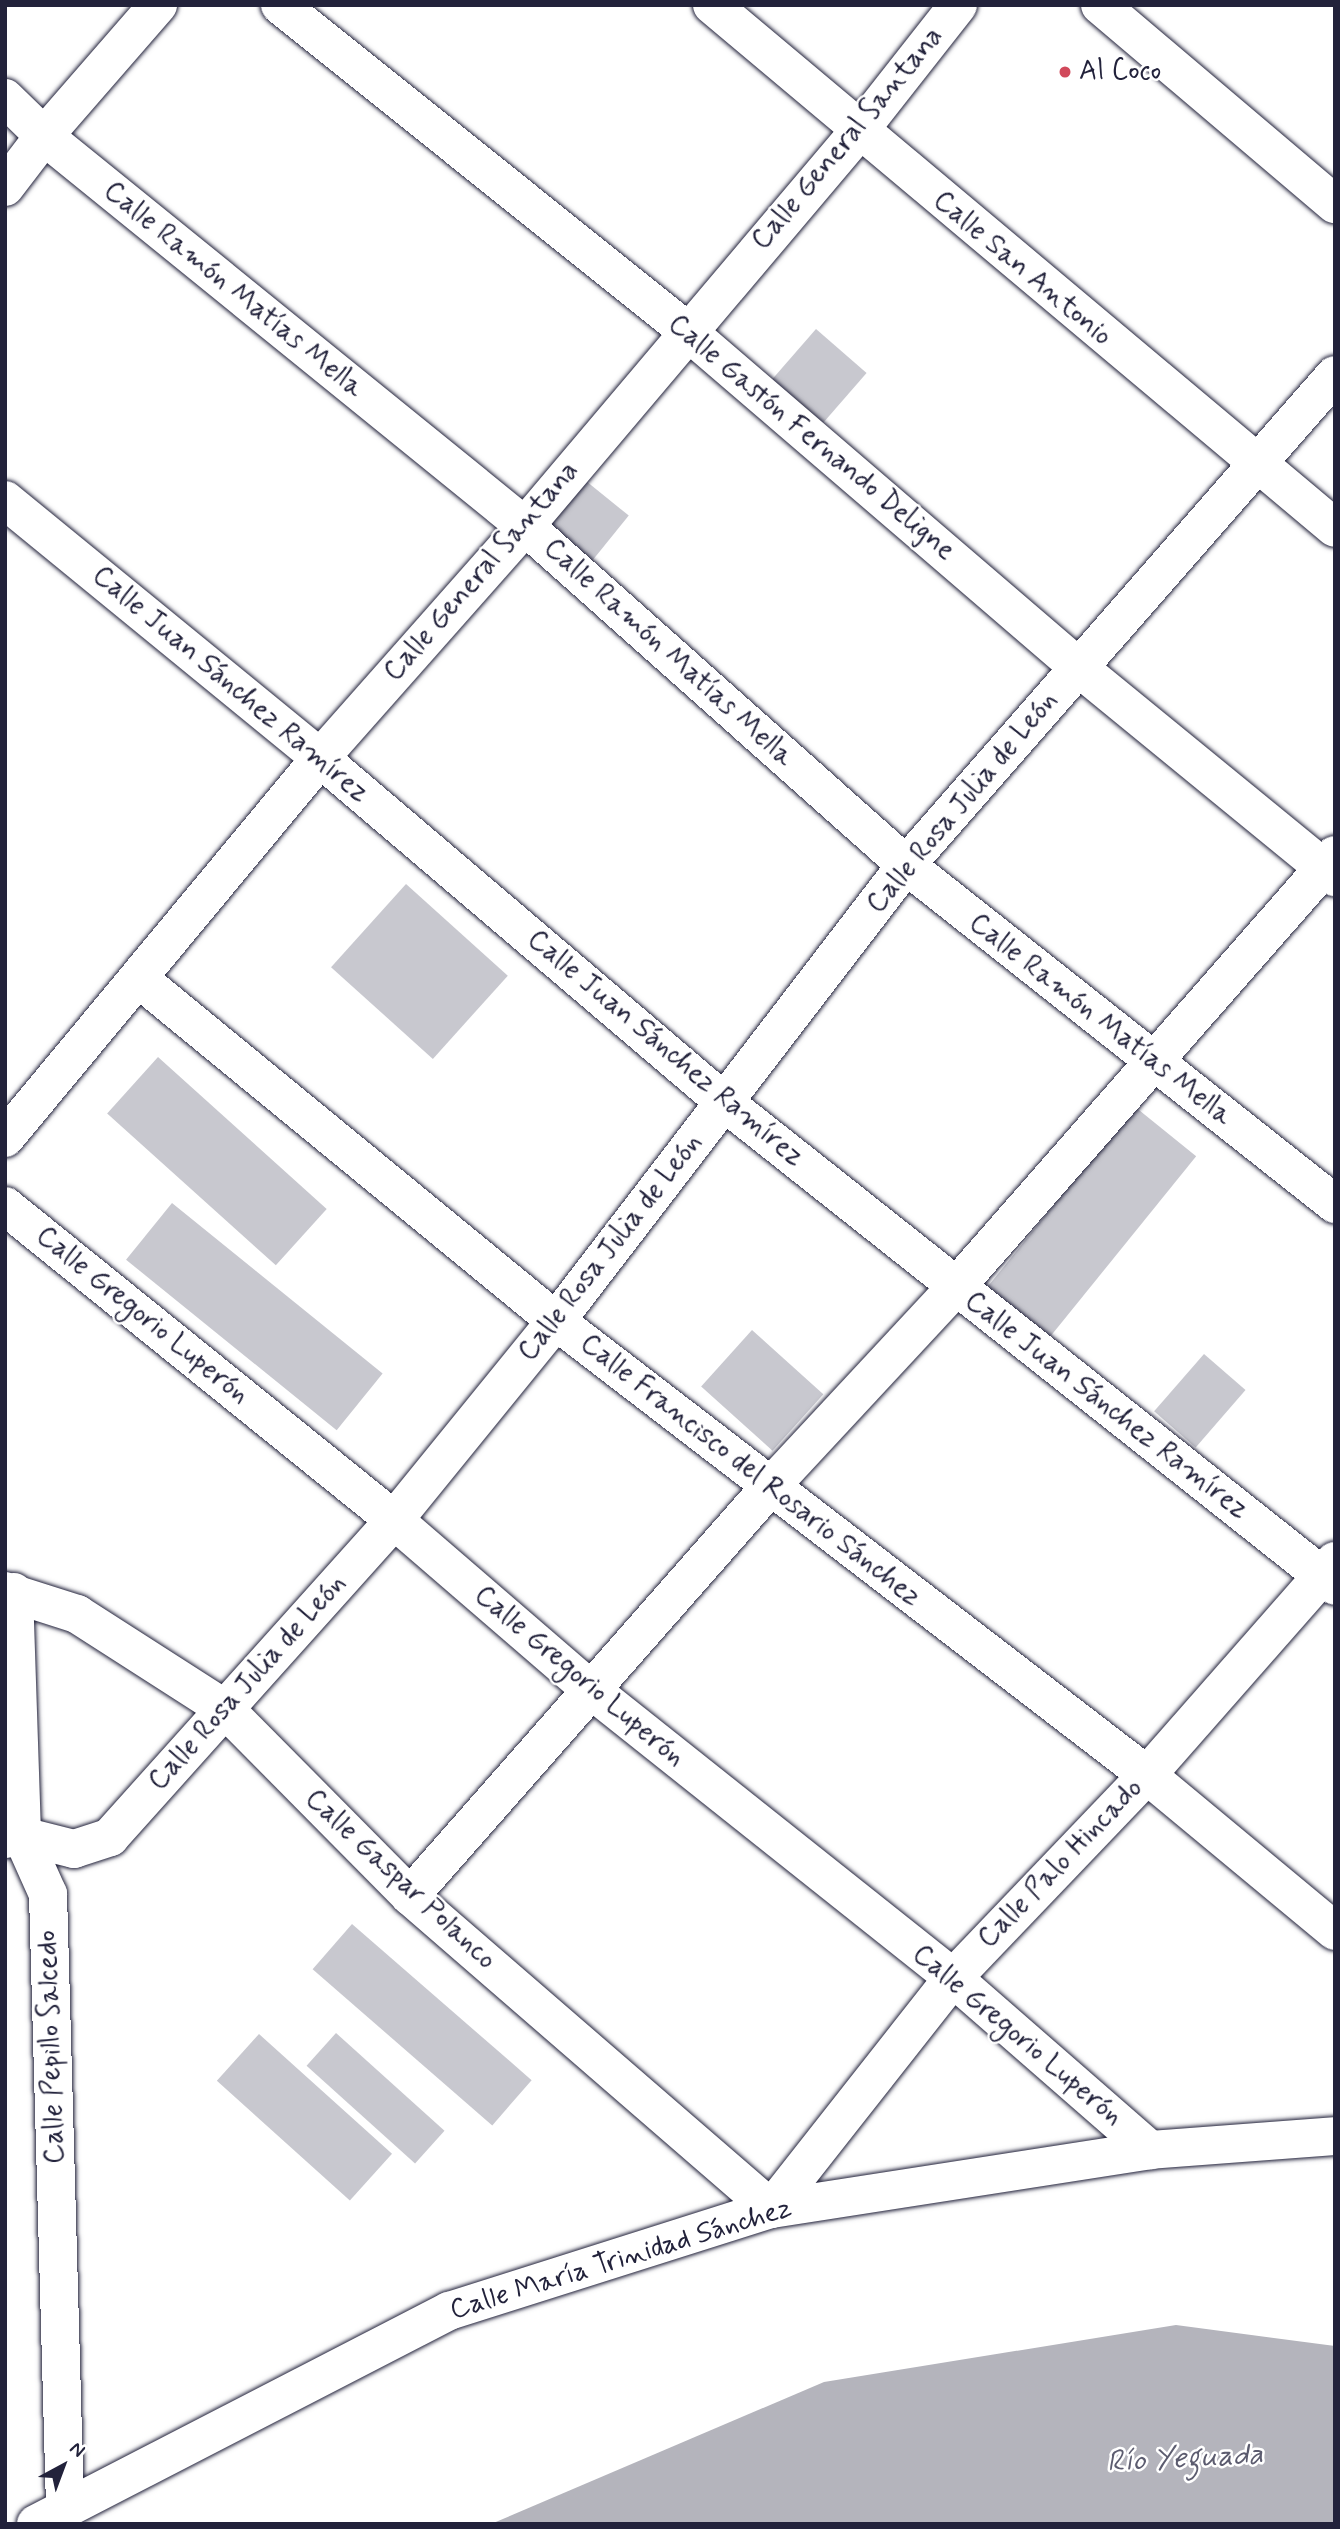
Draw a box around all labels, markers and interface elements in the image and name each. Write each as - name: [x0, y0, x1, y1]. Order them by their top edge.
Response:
- street label: Calle General Santana: [747, 23, 949, 255]
- place label: Al Coco: [1079, 55, 1168, 89]
- marker: Al Coco: [1057, 64, 1073, 80]
- street label: Calle Ramón Matías Mella: [100, 178, 366, 402]
- street label: Calle San Antonio: [929, 187, 1115, 351]
- street label: Calle Gastón Fernando Deligne: [661, 309, 961, 567]
- street label: Calle General Santana: [379, 457, 585, 687]
- street label: Calle Ramón Matías Mella: [540, 536, 796, 770]
- street label: Calle Juan Sánchez Ramírez: [87, 562, 373, 808]
- street label: Calle Rosa Julia de León: [857, 682, 1069, 924]
- street label: Calle Ramón Matías Mella: [966, 910, 1234, 1130]
- street label: Calle Juan Sánchez Ramírez: [522, 926, 808, 1172]
- street label: Calle Rosa Julia de León: [509, 1124, 713, 1372]
- street label: Calle Gregorio Luperón: [28, 1219, 256, 1413]
- street label: Calle Juan Sánchez Ramírez: [960, 1287, 1252, 1525]
- street label: Calle Francisco del Rosario Sánchez: [573, 1328, 927, 1614]
- street label: Calle Rosa Julia de León: [139, 1565, 357, 1801]
- street label: Calle Gregorio Luperón: [466, 1579, 692, 1775]
- street label: Calle Palo Hincado: [975, 1776, 1147, 1952]
- street label: Calle Gaspar Polanco: [300, 1785, 500, 1975]
- street label: Calle Pepillo Salcedo: [31, 1932, 73, 2162]
- street label: Calle Gregorio Luperón: [904, 1938, 1130, 2134]
- street label: Calle María Trinidad Sánchez: [446, 2192, 796, 2328]
- north arrow: [28, 2431, 98, 2501]
- text: N: [64, 2436, 90, 2463]
- water label: Río Yeguada: [1107, 2437, 1263, 2481]

